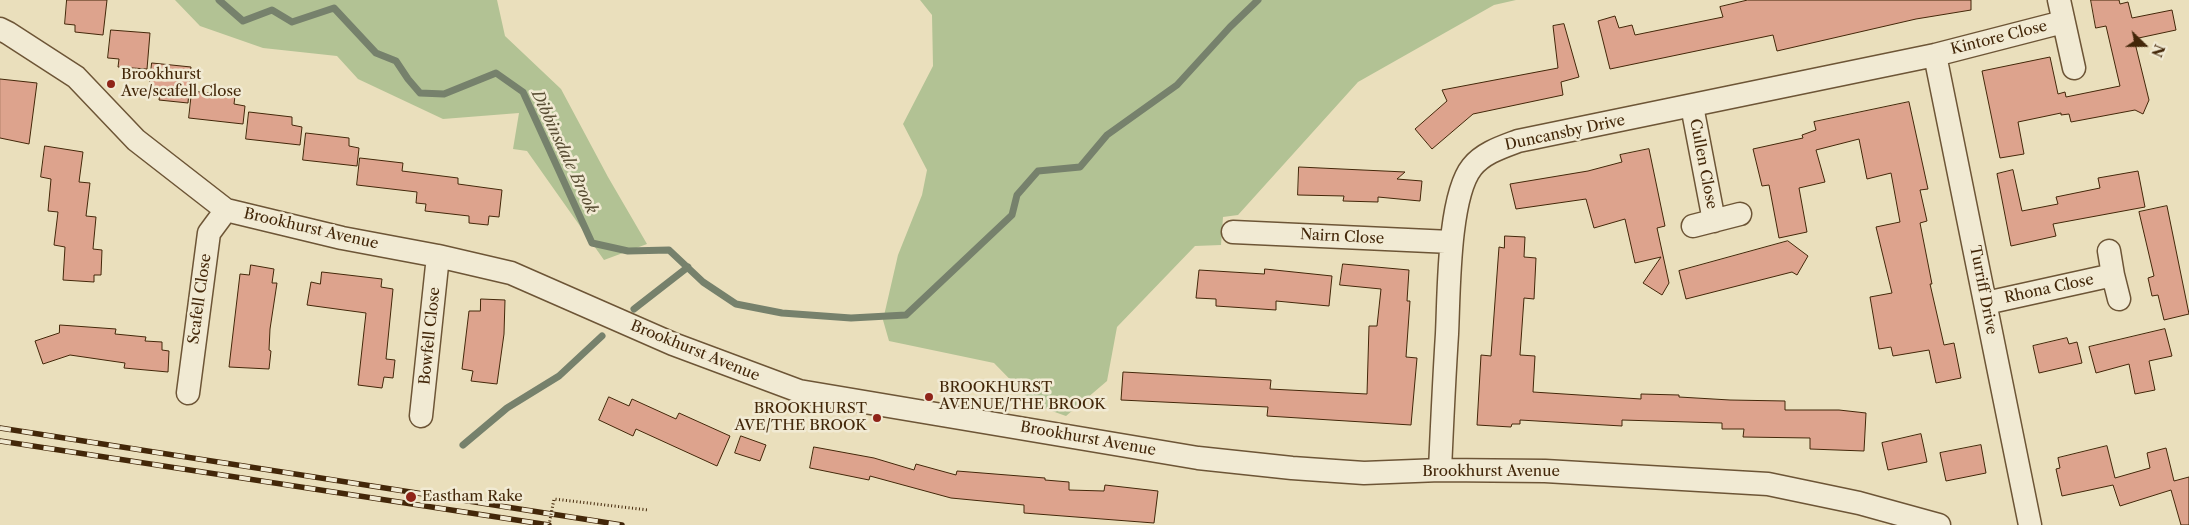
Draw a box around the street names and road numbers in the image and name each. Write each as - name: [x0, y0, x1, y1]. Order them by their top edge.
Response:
- street label: Kintore Close: [1949, 17, 2049, 59]
- street label: Duncansby Drive: [1503, 111, 1627, 155]
- street label: Cullen Close: [1685, 117, 1721, 211]
- street label: Brookhurst Avenue: [242, 205, 380, 253]
- street label: Nairn Close: [1299, 226, 1385, 248]
- street label: Turriff Drive: [1966, 244, 2000, 336]
- street label: Scafell Close: [185, 252, 215, 346]
- street label: Rhona Close: [2003, 271, 2095, 307]
- street label: Bowfell Close: [416, 286, 444, 386]
- street label: Brookhurst Avenue: [628, 317, 762, 385]
- street label: Brookhurst Avenue: [1019, 418, 1157, 460]
- street label: Brookhurst Avenue: [1422, 463, 1560, 481]

